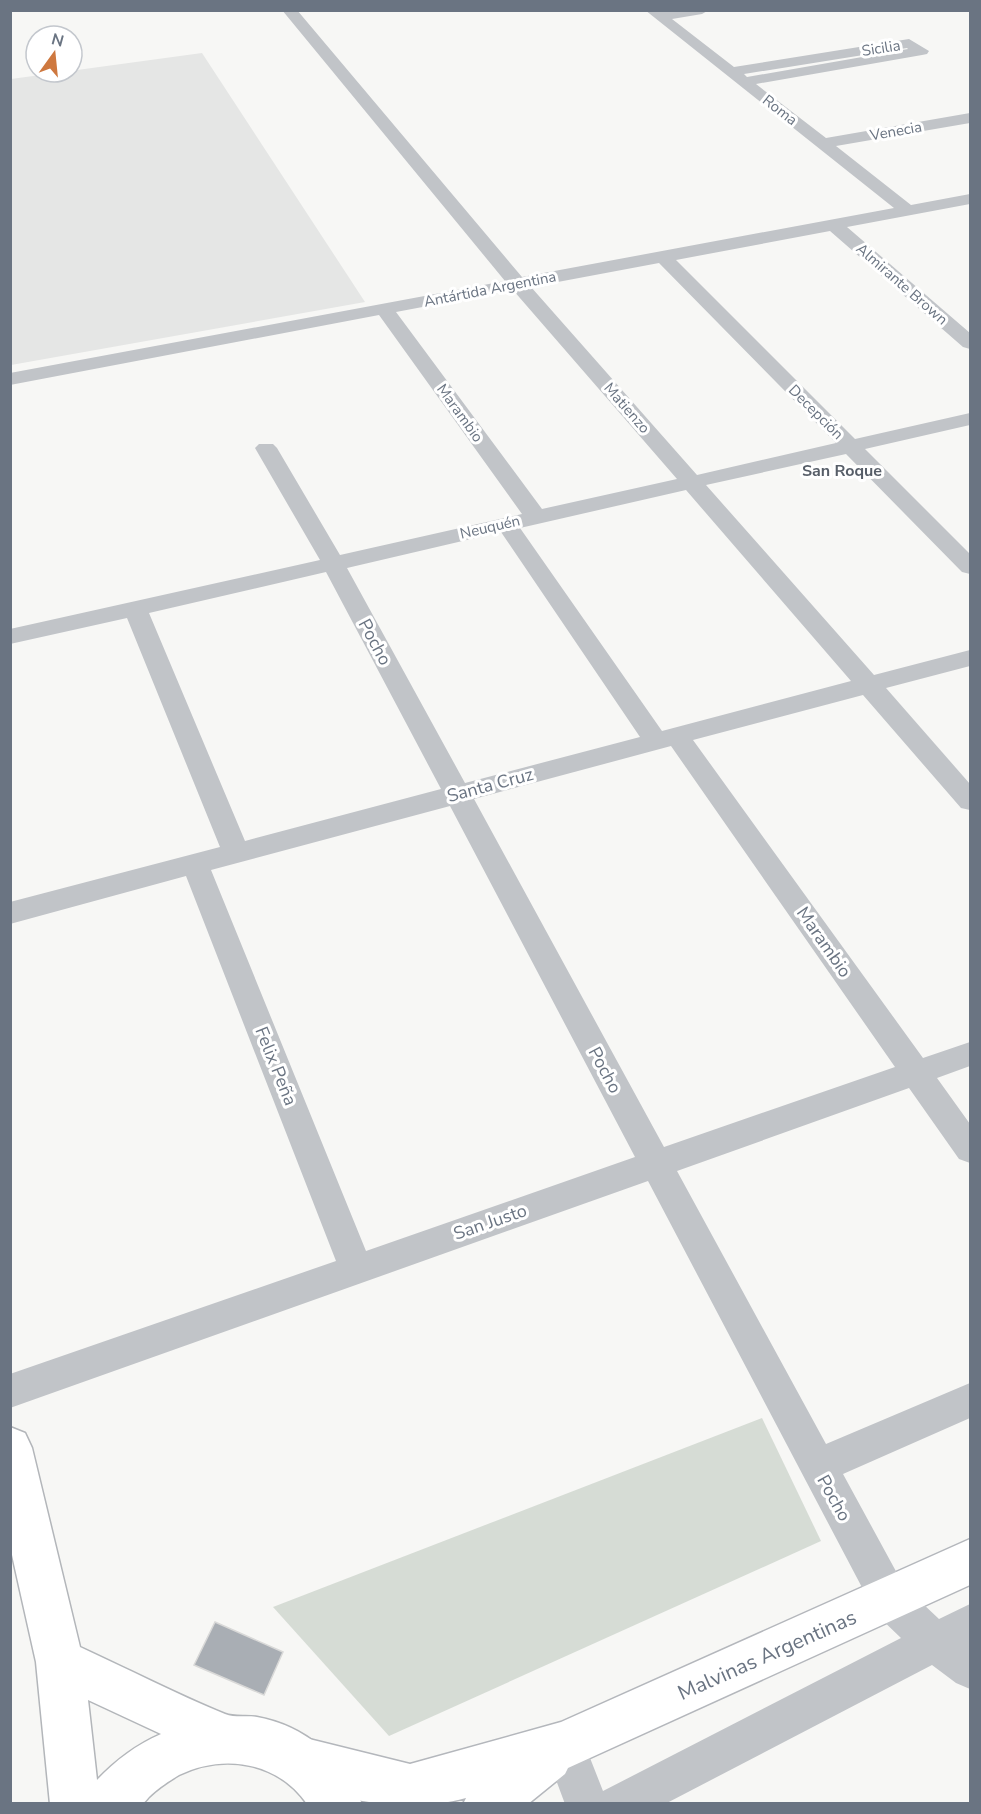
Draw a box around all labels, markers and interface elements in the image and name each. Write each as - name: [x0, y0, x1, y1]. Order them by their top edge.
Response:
- north arrow: [24, 24, 84, 84]
- text: N: [49, 28, 66, 53]
- street label: Sicilia: [860, 35, 902, 61]
- street label: Roma: [758, 90, 802, 130]
- street label: Venecia: [868, 117, 923, 146]
- street label: Almirante Brown: [852, 239, 952, 329]
- street label: Antártida Argentina: [422, 266, 558, 312]
- street label: Matienzo: [599, 378, 655, 438]
- street label: Marambio: [432, 380, 488, 446]
- street label: Decepción: [784, 380, 848, 444]
- district label: San Roque: [802, 460, 882, 482]
- street label: Neuquén: [458, 510, 522, 544]
- street label: Pocho: [353, 614, 397, 670]
- street label: Santa Cruz: [444, 762, 536, 808]
- street label: Marambio: [791, 902, 857, 982]
- street label: Felix Peña: [249, 1023, 303, 1109]
- street label: Pocho: [583, 1042, 627, 1098]
- street label: San Justo: [450, 1198, 530, 1246]
- street label: Pocho: [811, 1471, 857, 1525]
- street label: Malvinas Argentinas: [673, 1603, 861, 1707]

